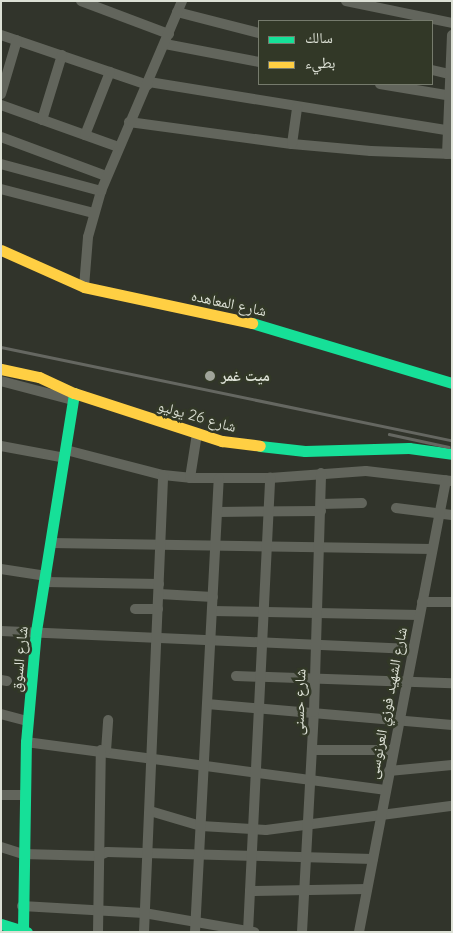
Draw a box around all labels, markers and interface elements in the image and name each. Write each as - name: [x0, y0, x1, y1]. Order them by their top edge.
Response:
- legend: [258, 20, 433, 85]
- text: سالك: [305, 28, 333, 47]
- text: بطيء: [305, 53, 335, 72]
- street label: شارع المعاهده: [190, 286, 268, 320]
- place label: ميت غمر: [221, 367, 270, 385]
- marker: ميت غمر: [203, 369, 217, 383]
- street label: شارع 26 يوليو: [156, 396, 238, 436]
- street label: شارع السوق: [7, 625, 31, 693]
- street label: شارع الشهيد فوزي العرنوسى: [363, 625, 411, 781]
- street label: شارع حسنى: [289, 668, 309, 736]

